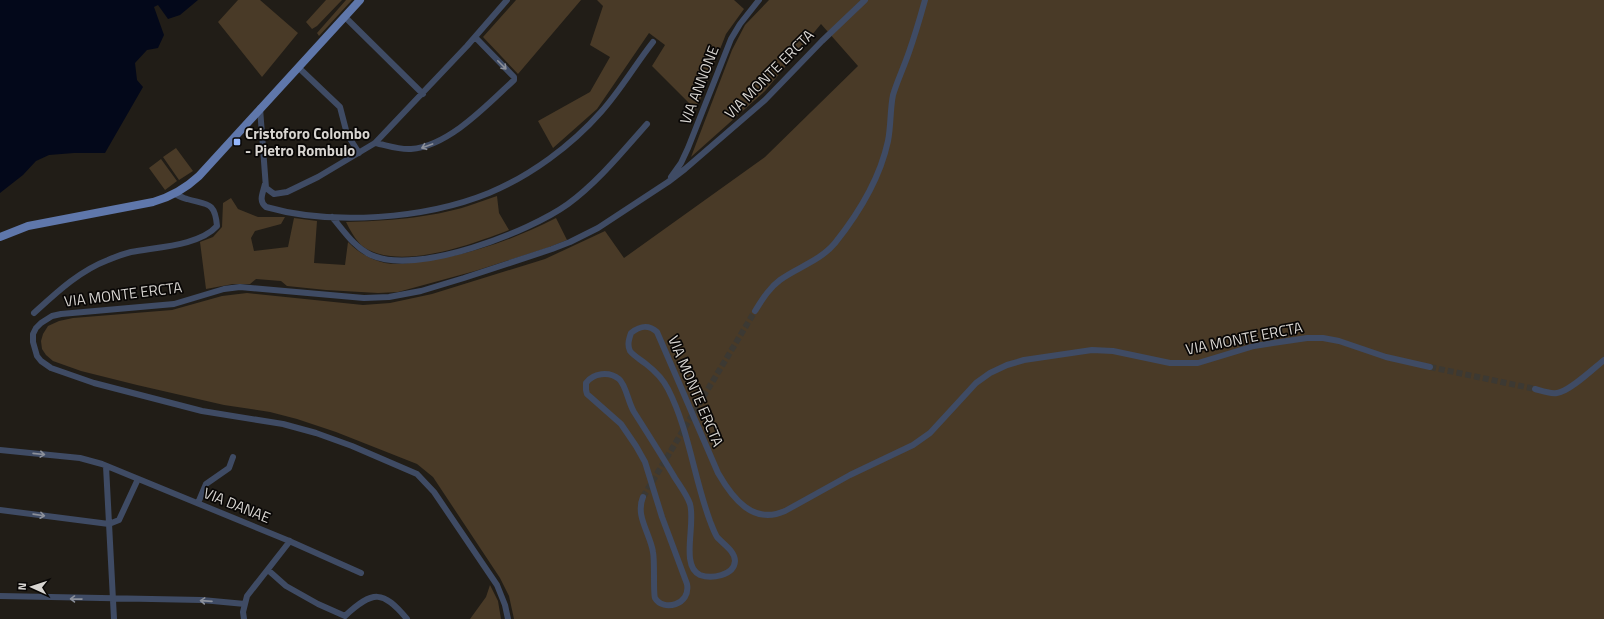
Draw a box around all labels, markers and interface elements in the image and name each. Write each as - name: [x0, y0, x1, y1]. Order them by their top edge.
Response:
- street label: VIA MONTE ERCTA: [719, 24, 819, 124]
- street label: VIA ANNONE: [674, 42, 724, 128]
- one-way arrow: [497, 60, 507, 70]
- place label: Cristoforo Colombo - Pietro Rombulo: [245, 122, 370, 162]
- marker: Cristoforo Colombo - Pietro Rombulo: [232, 137, 242, 147]
- one-way arrow: [421, 142, 433, 150]
- street label: VIA MONTE ERCTA: [63, 275, 183, 313]
- street label: VIA MONTE ERCTA: [1184, 315, 1304, 361]
- street label: VIA MONTE ERCTA: [662, 332, 730, 450]
- one-way arrow: [32, 450, 45, 458]
- street label: VIA DANAE: [200, 481, 274, 529]
- one-way arrow: [32, 511, 45, 519]
- north arrow: [12, 567, 52, 607]
- text: N: [14, 582, 30, 591]
- one-way arrow: [70, 595, 83, 603]
- one-way arrow: [200, 597, 213, 604]

